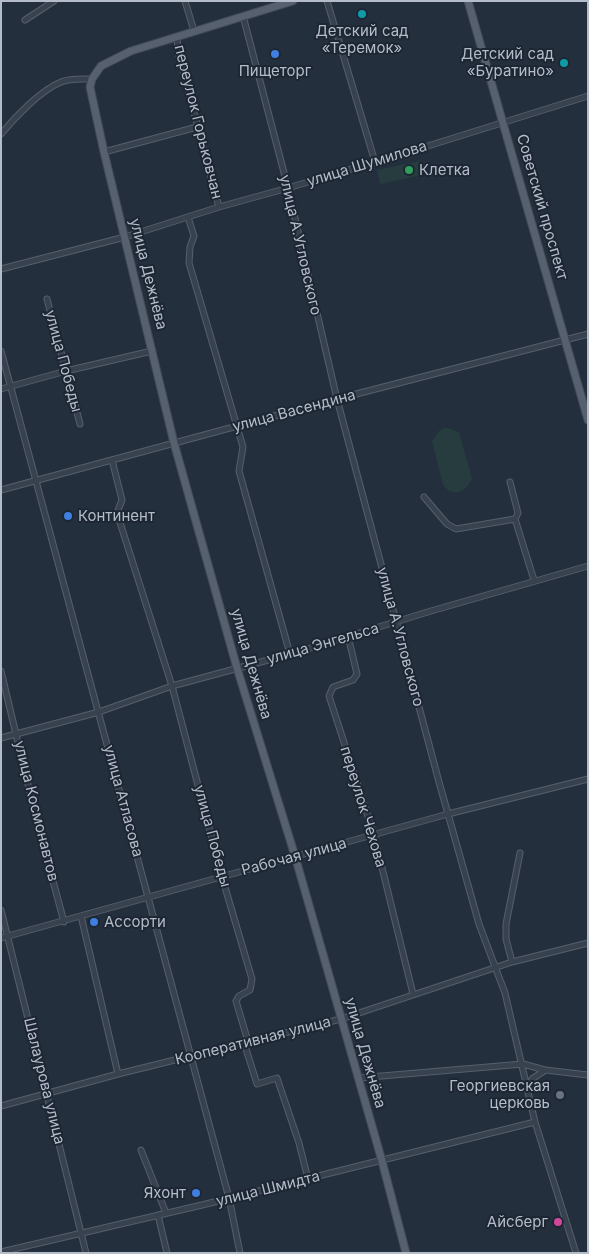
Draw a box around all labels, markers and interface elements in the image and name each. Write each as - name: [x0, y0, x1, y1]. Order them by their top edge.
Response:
- marker: Детский сад «Теремок»: [356, 8, 368, 20]
- place label: Детский сад «Теремок»: [316, 22, 408, 57]
- street label: переулок Горьковчан: [170, 43, 226, 201]
- place label: Детский сад «Буратино»: [461, 45, 554, 80]
- marker: Пищеторг: [269, 48, 281, 60]
- marker: Детский сад «Буратино»: [558, 57, 570, 69]
- place label: Пищеторг: [239, 62, 311, 80]
- street label: Советский проспект: [513, 132, 571, 282]
- street label: улица Шумилова: [305, 137, 429, 191]
- place label: Клетка: [419, 161, 470, 179]
- marker: Клетка: [403, 164, 415, 176]
- street label: улица А.Угловского: [275, 173, 325, 317]
- street label: улица Дежнёва: [125, 216, 171, 332]
- street label: улица Победы: [41, 308, 85, 414]
- street label: улица Васендина: [230, 386, 358, 436]
- place label: Континент: [78, 507, 155, 525]
- marker: Континент: [62, 510, 74, 522]
- street label: улица А.Угловского: [373, 565, 427, 709]
- street label: улица Дежнёва: [227, 607, 275, 721]
- street label: улица Энгельса: [265, 619, 381, 669]
- street label: улица Космонавтов: [10, 739, 62, 883]
- street label: улица Атласова: [99, 743, 147, 859]
- street label: переулок Чехова: [336, 744, 390, 870]
- street label: улица Победы: [190, 783, 234, 889]
- street label: Рабочая улица: [239, 834, 349, 880]
- place label: Ассорти: [104, 913, 166, 931]
- marker: Ассорти: [88, 916, 100, 928]
- street label: улица Дежнёва: [341, 996, 389, 1110]
- street label: Кооперативная улица: [173, 1013, 333, 1069]
- street label: Шалаурова улица: [20, 1016, 68, 1146]
- place label: Георгиевская церковь: [449, 1077, 550, 1112]
- marker: Георгиевская церковь: [554, 1089, 566, 1101]
- street label: улица Шмидта: [214, 1167, 322, 1211]
- place label: Яхонт: [144, 1184, 186, 1202]
- marker: Яхонт: [190, 1187, 202, 1199]
- place label: Айсберг: [487, 1213, 548, 1231]
- marker: Айсберг: [552, 1216, 564, 1228]

